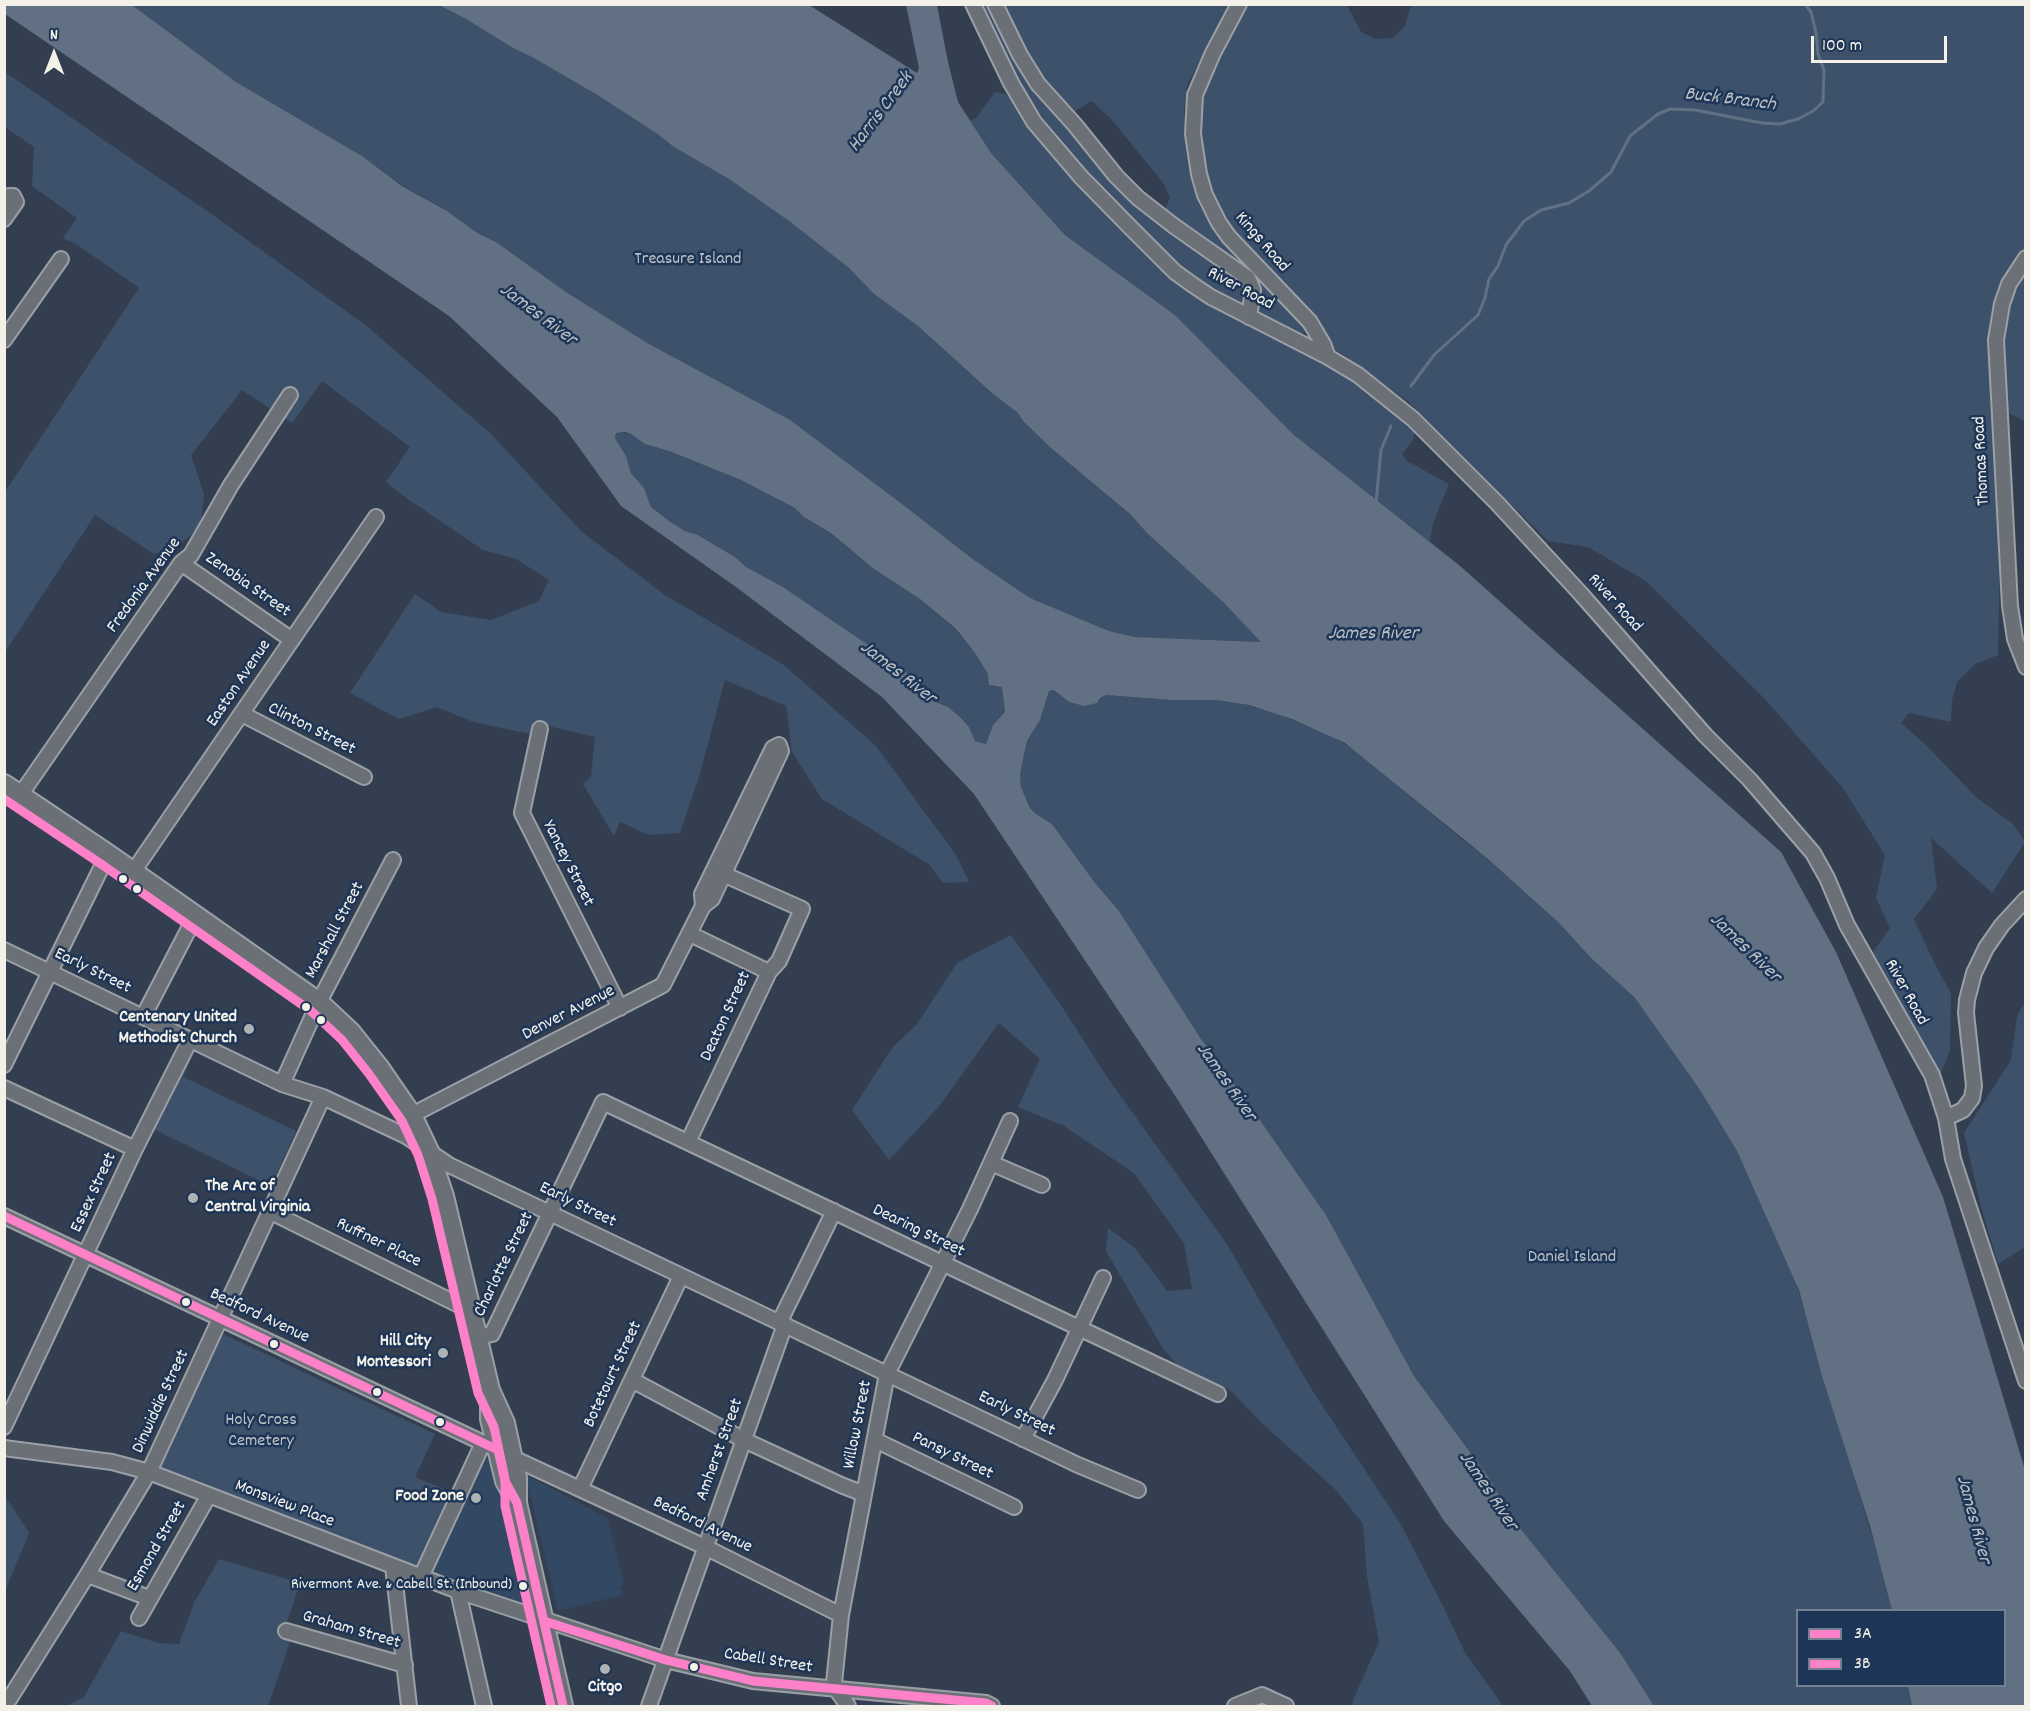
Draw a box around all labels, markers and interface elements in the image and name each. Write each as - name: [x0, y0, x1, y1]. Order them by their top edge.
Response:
- north arrow: [24, 24, 84, 84]
- text: N: [50, 24, 58, 47]
- scale bar: [1814, 24, 1950, 62]
- text: 100 m: [1822, 34, 1862, 59]
- water label: Harris Creek: [844, 68, 920, 158]
- water label: Buck Branch: [1683, 84, 1777, 118]
- street label: Kings Road: [1229, 208, 1293, 278]
- park label: Treasure Island: [635, 250, 741, 272]
- street label: River Road: [1203, 264, 1277, 316]
- water label: James River: [494, 279, 580, 353]
- street label: Thomas Road: [1970, 416, 1996, 506]
- street label: Fredonia Avenue: [103, 534, 187, 638]
- street label: Zenobia Street: [200, 549, 294, 623]
- street label: River Road: [1582, 570, 1646, 638]
- water label: James River: [1328, 623, 1418, 647]
- street label: Easton Avenue: [203, 636, 277, 732]
- water label: James River: [854, 637, 940, 711]
- street label: Clinton Street: [263, 699, 359, 761]
- street label: Yancey Street: [536, 817, 598, 911]
- unlabelled marker: [117, 873, 129, 885]
- street label: Marshall Street: [301, 879, 371, 983]
- unlabelled marker: [131, 883, 143, 895]
- water label: James River: [1703, 909, 1785, 989]
- street label: Early Street: [50, 944, 134, 1000]
- street label: River Road: [1878, 956, 1932, 1030]
- street label: Deaton Street: [697, 969, 757, 1065]
- street label: Denver Avenue: [519, 981, 619, 1047]
- unlabelled marker: [300, 1001, 312, 1013]
- place label: Centenary United Methodist Church: [119, 1008, 237, 1050]
- unlabelled marker: [315, 1014, 327, 1026]
- marker: Centenary United Methodist Church: [242, 1022, 256, 1036]
- water label: James River: [1189, 1039, 1261, 1127]
- street label: Essex Street: [67, 1150, 123, 1236]
- place label: The Arc of Central Virginia: [205, 1177, 310, 1220]
- street label: Early Street: [535, 1178, 619, 1234]
- marker: The Arc of Central Virginia: [186, 1191, 200, 1205]
- street label: Dearing Street: [868, 1200, 968, 1264]
- street label: Charlotte Street: [470, 1209, 540, 1321]
- street label: Ruffner Place: [332, 1214, 424, 1274]
- park label: Daniel Island: [1528, 1248, 1616, 1270]
- street label: Bedford Avenue: [206, 1284, 312, 1350]
- unlabelled marker: [180, 1296, 192, 1308]
- street label: Botetourt Street: [580, 1318, 648, 1432]
- place label: Hill City Montessori: [356, 1332, 431, 1374]
- unlabelled marker: [268, 1338, 280, 1350]
- marker: Hill City Montessori: [436, 1346, 450, 1360]
- street label: Dinwiddie Street: [129, 1347, 195, 1457]
- street label: Willow Street: [840, 1379, 878, 1471]
- unlabelled marker: [371, 1386, 383, 1398]
- street label: Early Street: [974, 1387, 1058, 1443]
- street label: Amherst Street: [693, 1396, 749, 1504]
- park label: Holy Cross Cemetery: [225, 1411, 297, 1454]
- unlabelled marker: [434, 1416, 446, 1428]
- street label: Pansy Street: [908, 1428, 996, 1486]
- water label: James River: [1452, 1448, 1522, 1536]
- water label: James River: [1949, 1473, 1995, 1567]
- street label: Monsview Place: [231, 1476, 337, 1534]
- place label: Food Zone: [395, 1487, 464, 1509]
- marker: Food Zone: [469, 1491, 483, 1505]
- street label: Bedford Avenue: [649, 1493, 755, 1559]
- street label: Esmond Street: [123, 1498, 193, 1596]
- place label: Rivermont Ave. & Cabell St. (Inbound): [291, 1576, 512, 1596]
- marker: Rivermont Ave. & Cabell St. (Inbound): [517, 1580, 529, 1592]
- street label: Graham Street: [299, 1607, 403, 1655]
- legend: [1796, 1609, 2006, 1687]
- text: 3A: [1854, 1622, 1872, 1647]
- street label: Cabell Street: [722, 1644, 814, 1680]
- text: 3B: [1854, 1652, 1871, 1677]
- unlabelled marker: [688, 1661, 700, 1673]
- marker: Citgo: [598, 1662, 612, 1676]
- place label: Citgo: [588, 1678, 622, 1700]

